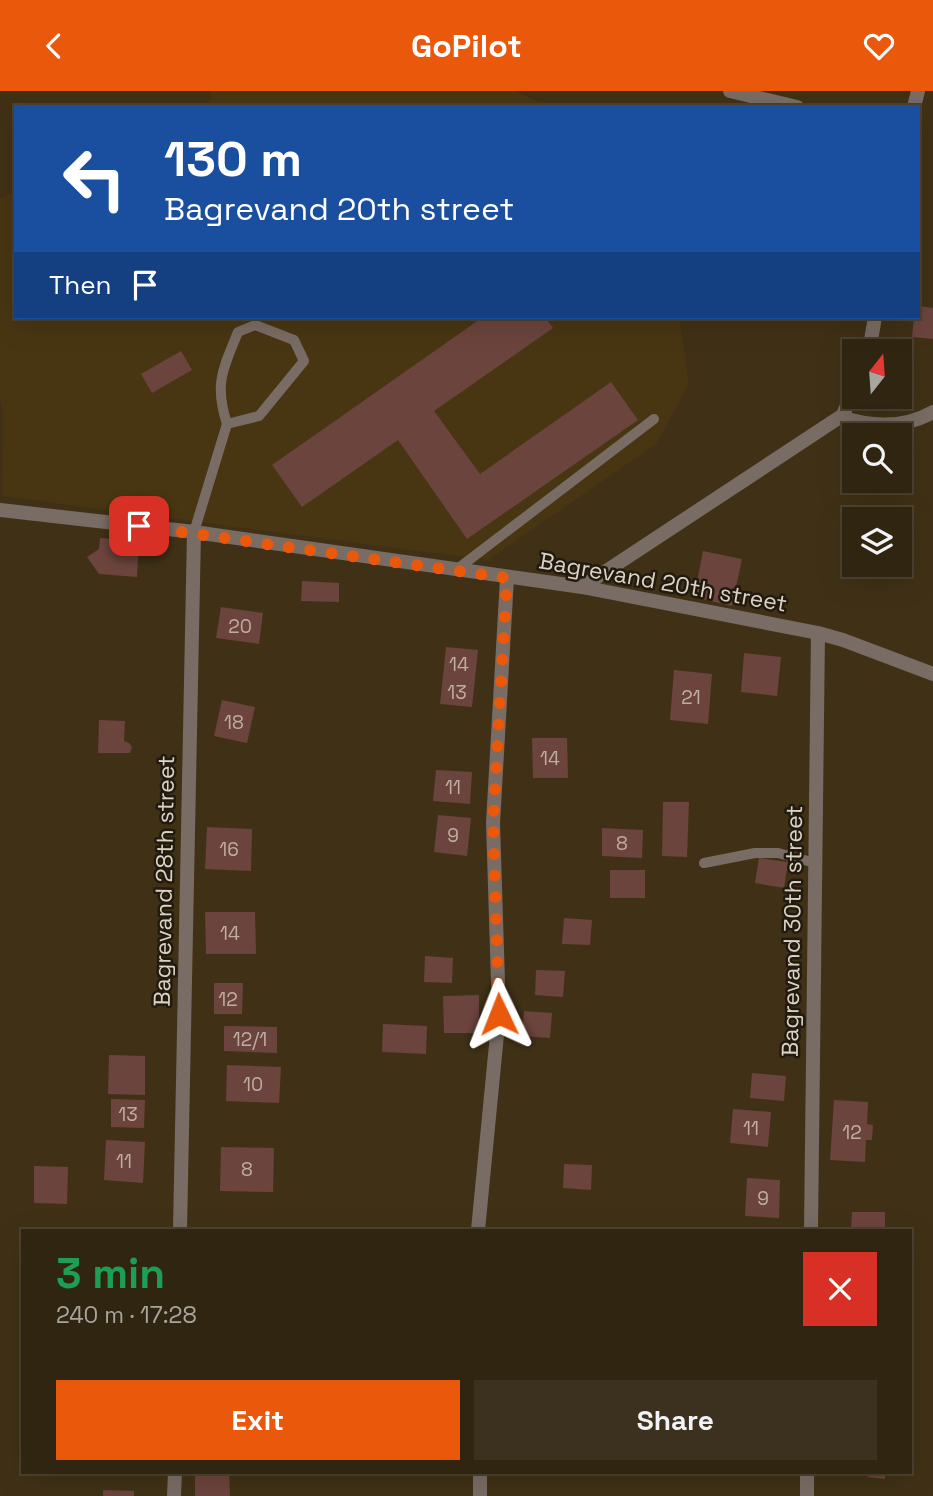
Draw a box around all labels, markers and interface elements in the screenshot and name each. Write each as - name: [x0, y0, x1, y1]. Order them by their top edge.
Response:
- text: GoPilot: [411, 26, 522, 66]
- icon: back: [35, 27, 73, 65]
- icon: heart: [860, 27, 898, 65]
- text: 130 m: [164, 128, 302, 190]
- icon: left: [49, 133, 140, 224]
- text: Bagrevand 20th street: [164, 189, 514, 229]
- icon: arrive: [126, 266, 164, 304]
- text: Then: [49, 268, 112, 302]
- north arrow: [842, 339, 912, 409]
- map controls: [842, 339, 912, 577]
- button: search: [842, 423, 912, 493]
- pin: [109, 496, 169, 556]
- icon: arrive: [120, 507, 158, 545]
- button: layers: [842, 507, 912, 577]
- street label: Bagrevand 20th street: [536, 545, 790, 619]
- house number: 20: [228, 614, 252, 639]
- house number: 14: [449, 652, 469, 677]
- house number: 13: [447, 680, 467, 705]
- house number: 21: [681, 685, 701, 710]
- house number: 18: [224, 710, 244, 735]
- house number: 14: [540, 746, 560, 771]
- street label: Bagrevand 28th street: [147, 755, 181, 1007]
- house number: 11: [445, 775, 461, 800]
- street label: Bagrevand 30th street: [775, 805, 809, 1057]
- house number: 9: [447, 823, 459, 848]
- house number: 8: [616, 831, 628, 856]
- house number: 16: [219, 837, 239, 862]
- house number: 14: [220, 921, 240, 946]
- position arrow: [462, 977, 536, 1051]
- house number: 12: [218, 987, 238, 1012]
- house number: 12/1: [233, 1027, 267, 1052]
- house number: 10: [243, 1072, 263, 1097]
- house number: 13: [118, 1102, 138, 1127]
- house number: 11: [743, 1116, 759, 1141]
- house number: 12: [842, 1120, 862, 1145]
- house number: 11: [116, 1149, 132, 1174]
- house number: 8: [241, 1157, 253, 1182]
- house number: 9: [757, 1186, 769, 1211]
- text: 3 min: [56, 1247, 165, 1300]
- button: close: [803, 1252, 877, 1326]
- text: 240 m · 17:28: [56, 1300, 197, 1330]
- button: Exit: [56, 1380, 460, 1460]
- button: Share: [474, 1380, 877, 1460]

